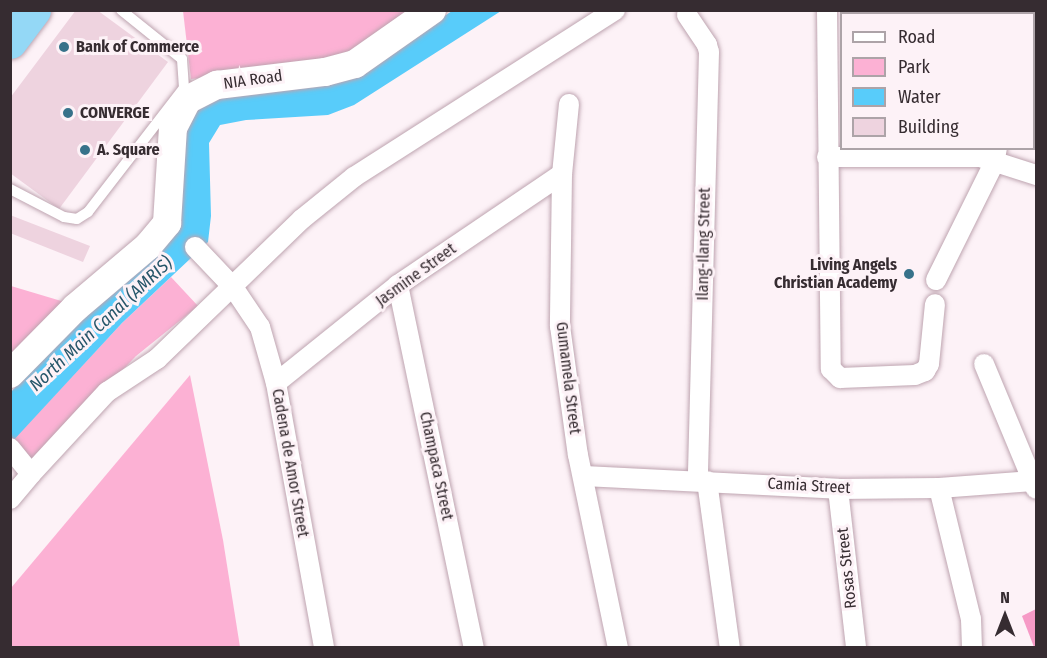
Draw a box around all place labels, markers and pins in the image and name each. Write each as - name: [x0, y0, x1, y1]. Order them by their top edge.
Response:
- place label: Bank of Commerce: [76, 37, 199, 57]
- marker: Bank of Commerce: [57, 40, 71, 54]
- place label: CONVERGE: [80, 103, 150, 123]
- marker: CONVERGE: [61, 106, 75, 120]
- place label: A. Square: [97, 140, 160, 160]
- marker: A. Square: [78, 143, 92, 157]
- place label: Living Angels Christian Academy: [774, 255, 897, 293]
- marker: Living Angels Christian Academy: [902, 267, 916, 281]

